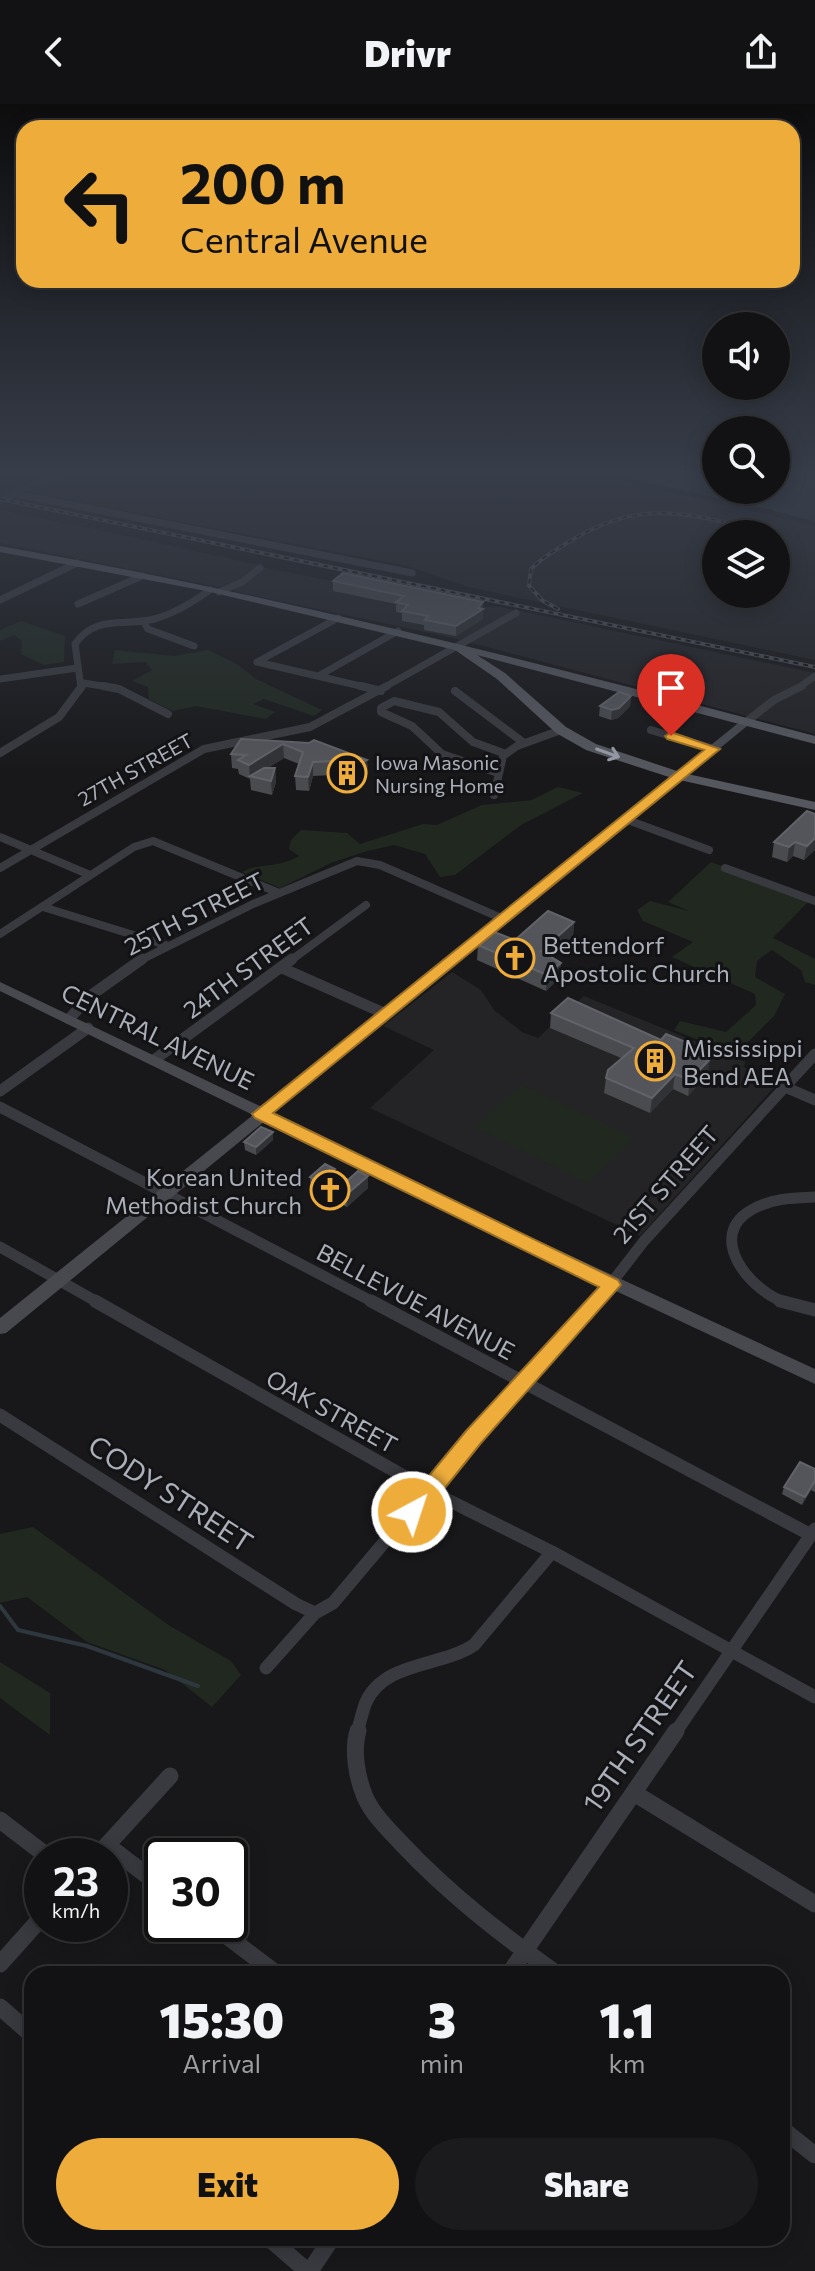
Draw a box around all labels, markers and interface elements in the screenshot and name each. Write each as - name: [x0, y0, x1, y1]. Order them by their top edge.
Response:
- icon: back: [32, 30, 76, 74]
- text: Drivr: [364, 30, 451, 74]
- icon: share: [739, 30, 783, 74]
- text: 200 m: [180, 147, 346, 216]
- icon: left: [48, 152, 152, 256]
- text: Central Avenue: [180, 216, 428, 260]
- map controls: [702, 312, 790, 608]
- button: sound: [702, 312, 790, 400]
- button: search: [702, 416, 790, 504]
- button: layers: [702, 520, 790, 608]
- pin: [637, 654, 705, 736]
- icon: arrive: [649, 666, 693, 710]
- street label: 27TH STREET: [73, 728, 197, 810]
- one-way arrow: [596, 747, 621, 762]
- place label: Iowa Masonic Nursing Home: [375, 750, 504, 797]
- building icon: Iowa Masonic Nursing Home: [326, 752, 368, 794]
- street label: 25TH STREET: [119, 865, 269, 961]
- street label: 24TH STREET: [177, 910, 319, 1024]
- place label: Bettendorf Apostolic Church: [543, 930, 730, 987]
- church icon: Bettendorf Apostolic Church: [494, 937, 536, 979]
- street label: CENTRAL AVENUE: [57, 977, 259, 1095]
- place label: Mississippi Bend AEA: [683, 1033, 803, 1090]
- building icon: Mississippi Bend AEA: [634, 1040, 676, 1082]
- street label: 21ST STREET: [606, 1119, 724, 1249]
- place label: Korean United Methodist Church: [105, 1162, 302, 1219]
- church icon: Korean United Methodist Church: [309, 1169, 351, 1211]
- street label: BELLEVUE AVENUE: [312, 1237, 520, 1365]
- street label: OAK STREET: [261, 1363, 403, 1459]
- street label: CODY STREET: [82, 1427, 260, 1559]
- position arrow: [370, 1470, 454, 1554]
- street label: 19TH STREET: [575, 1654, 704, 1818]
- speed limit sign: 30: [144, 1838, 248, 1942]
- text: 23: [53, 1855, 99, 1904]
- text: km/h: [52, 1898, 100, 1922]
- text: 15:30: [160, 1989, 284, 2048]
- text: 3: [428, 1989, 456, 2048]
- text: 1.1: [600, 1989, 654, 2048]
- text: Arrival: [183, 2047, 261, 2078]
- text: min: [420, 2047, 464, 2078]
- text: km: [609, 2047, 645, 2078]
- button: Exit: [56, 2138, 399, 2230]
- button: Share: [415, 2138, 758, 2230]

